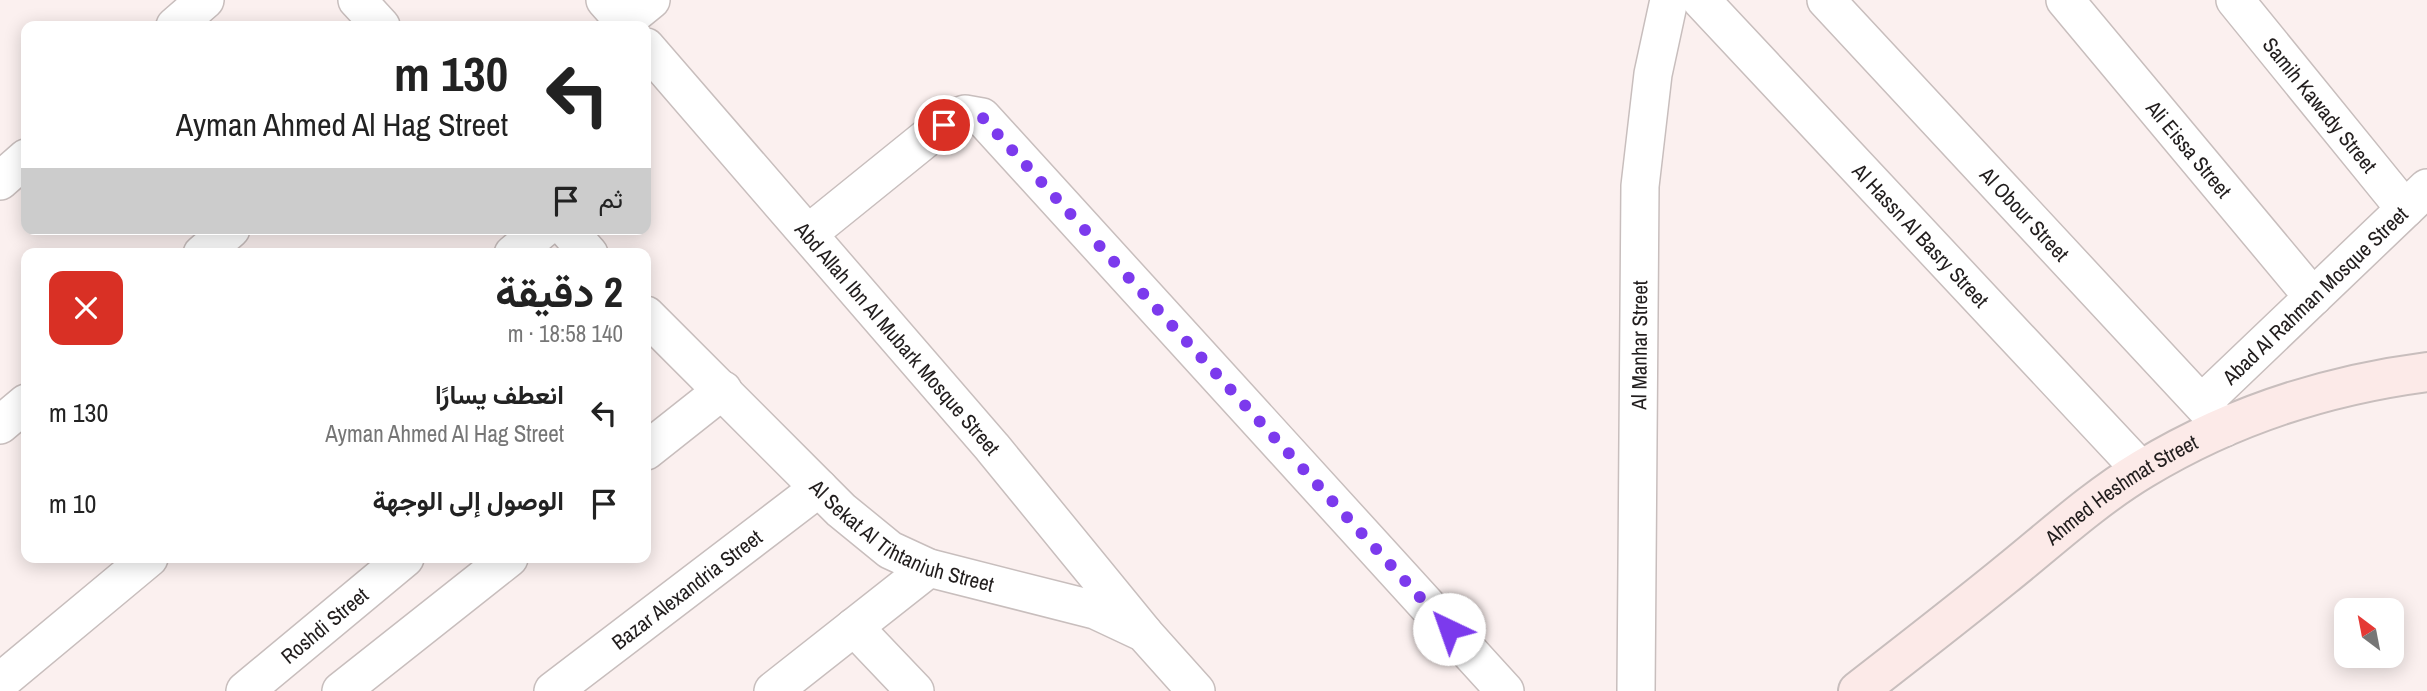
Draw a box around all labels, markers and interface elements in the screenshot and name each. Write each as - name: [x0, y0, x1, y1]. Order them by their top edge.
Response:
- street label: Samih Kawady Street: [2256, 31, 2384, 179]
- text: 130 m: [394, 40, 508, 106]
- icon: left: [532, 49, 623, 140]
- street label: Ali Eissa Street: [2139, 93, 2239, 204]
- pin: [914, 95, 974, 155]
- text: Ayman Ahmed Al Hag Street: [176, 103, 508, 146]
- icon: arrive: [925, 106, 963, 144]
- street label: Al Hassn Al Basry Street: [1846, 156, 1996, 314]
- street label: Al Obour Street: [1973, 160, 2076, 267]
- text: ثم: [599, 181, 623, 216]
- icon: arrive: [547, 182, 585, 220]
- street label: Abad Al Rahman Mosque Street: [2215, 200, 2414, 391]
- street label: Abd Allah Ibn Al Mubark Mosque Street: [788, 215, 1007, 461]
- text: 2 دقيقة: [495, 264, 623, 320]
- button: close: [49, 271, 123, 345]
- street label: Al Manhar Street: [1624, 280, 1654, 411]
- text: 140 m · 18:58: [508, 318, 623, 349]
- text: انعطف يسارًا: [435, 377, 564, 412]
- icon: left: [585, 394, 623, 432]
- text: 130 m: [49, 395, 108, 430]
- text: Ayman Ahmed Al Hag Street: [325, 418, 564, 449]
- street label: Ahmed Heshmat Street: [2038, 427, 2202, 552]
- street label: Al Sekat Al Tihtaniuh Street: [803, 472, 997, 598]
- text: الوصول إلى الوجهة: [372, 483, 564, 518]
- icon: arrive: [585, 485, 623, 523]
- text: 10 m: [49, 486, 96, 521]
- street label: Bazar Alexandria Street: [605, 522, 768, 656]
- street label: Roshdi Street: [274, 580, 374, 670]
- position arrow: [1412, 592, 1486, 666]
- north arrow: [2334, 598, 2404, 668]
- map controls: [2334, 598, 2404, 668]

